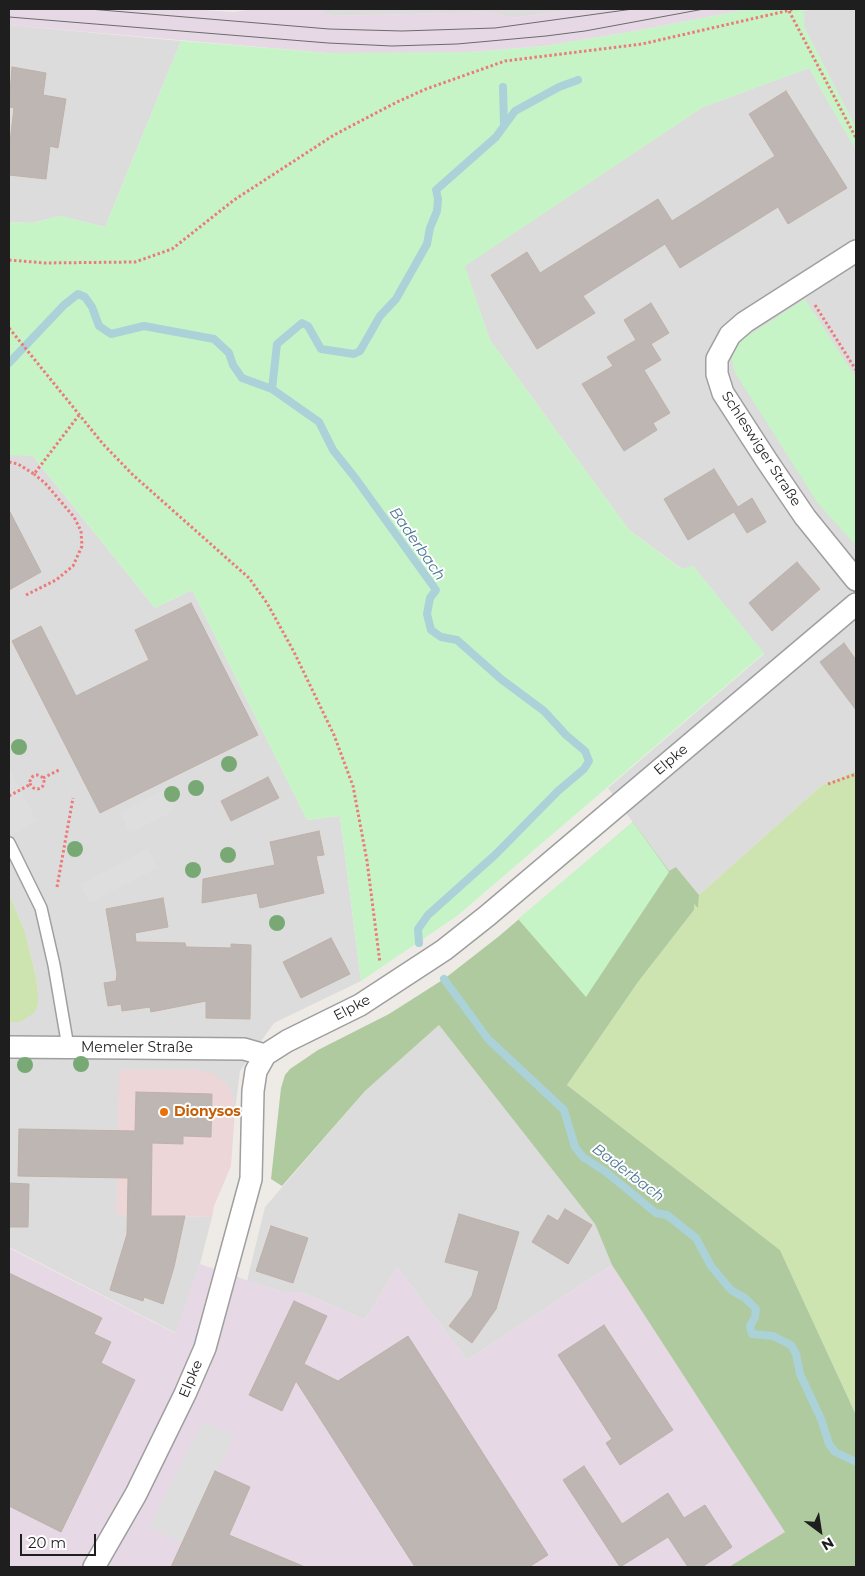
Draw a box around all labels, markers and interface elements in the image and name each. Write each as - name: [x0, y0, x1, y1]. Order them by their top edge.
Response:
- street label: Schleswiger Straße: [718, 388, 804, 510]
- water label: Baderbach: [385, 504, 449, 584]
- street label: Elpke: [651, 741, 691, 779]
- street label: Elpke: [331, 991, 373, 1025]
- street label: Memeler Straße: [81, 1040, 193, 1056]
- place label: Dionysos: [174, 1104, 241, 1120]
- marker: Dionysos: [158, 1106, 170, 1118]
- water label: Baderbach: [588, 1140, 668, 1206]
- street label: Elpke: [176, 1358, 206, 1400]
- north arrow: [795, 1506, 845, 1556]
- scale bar: [22, 1524, 99, 1556]
- text: 20 m: [28, 1533, 66, 1552]
- text: N: [818, 1533, 837, 1554]

